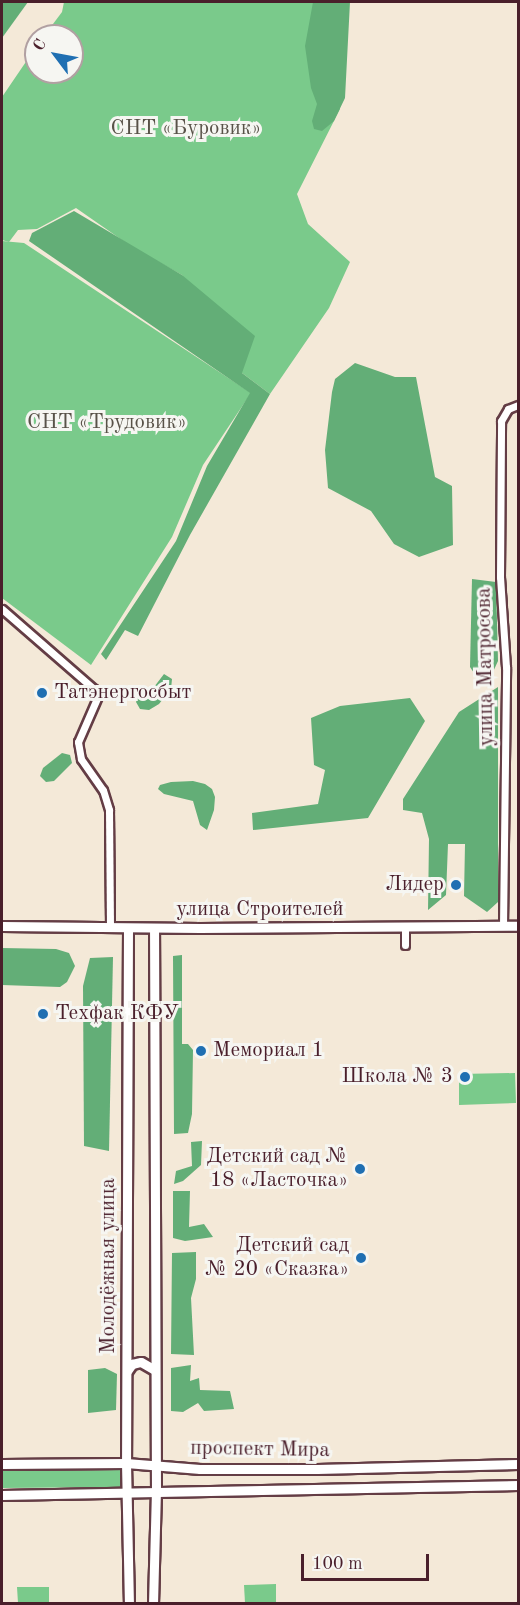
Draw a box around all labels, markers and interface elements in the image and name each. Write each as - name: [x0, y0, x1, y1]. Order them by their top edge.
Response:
- north arrow: [24, 24, 84, 84]
- text: С: [31, 37, 50, 54]
- park label: СНТ «Буровик»: [111, 116, 261, 142]
- park label: СНТ «Трудовик»: [27, 410, 187, 436]
- street label: улица Матросова: [472, 587, 500, 747]
- place label: Татэнергосбыт: [54, 680, 191, 706]
- marker: Татэнергосбыт: [35, 686, 49, 700]
- place label: Лидер: [386, 872, 444, 898]
- marker: Лидер: [449, 878, 463, 892]
- street label: улица Строителей: [176, 897, 344, 923]
- place label: Техфак КФУ: [55, 1001, 179, 1027]
- marker: Техфак КФУ: [36, 1007, 50, 1021]
- place label: Мемориал 1: [213, 1038, 324, 1064]
- marker: Мемориал 1: [194, 1044, 208, 1058]
- place label: Школа № 3: [342, 1064, 453, 1090]
- marker: Школа № 3: [458, 1070, 472, 1084]
- place label: Детский сад № 18 «Ласточка»: [207, 1144, 348, 1194]
- marker: Детский сад № 18 «Ласточка»: [353, 1162, 367, 1176]
- street label: Молодёжная улица: [96, 1178, 122, 1354]
- place label: Детский сад № 20 «Сказка»: [205, 1233, 349, 1283]
- marker: Детский сад № 20 «Сказка»: [354, 1251, 368, 1265]
- street label: проспект Мира: [190, 1436, 330, 1464]
- scale bar: [304, 1542, 432, 1580]
- text: 100 m: [312, 1555, 363, 1573]

